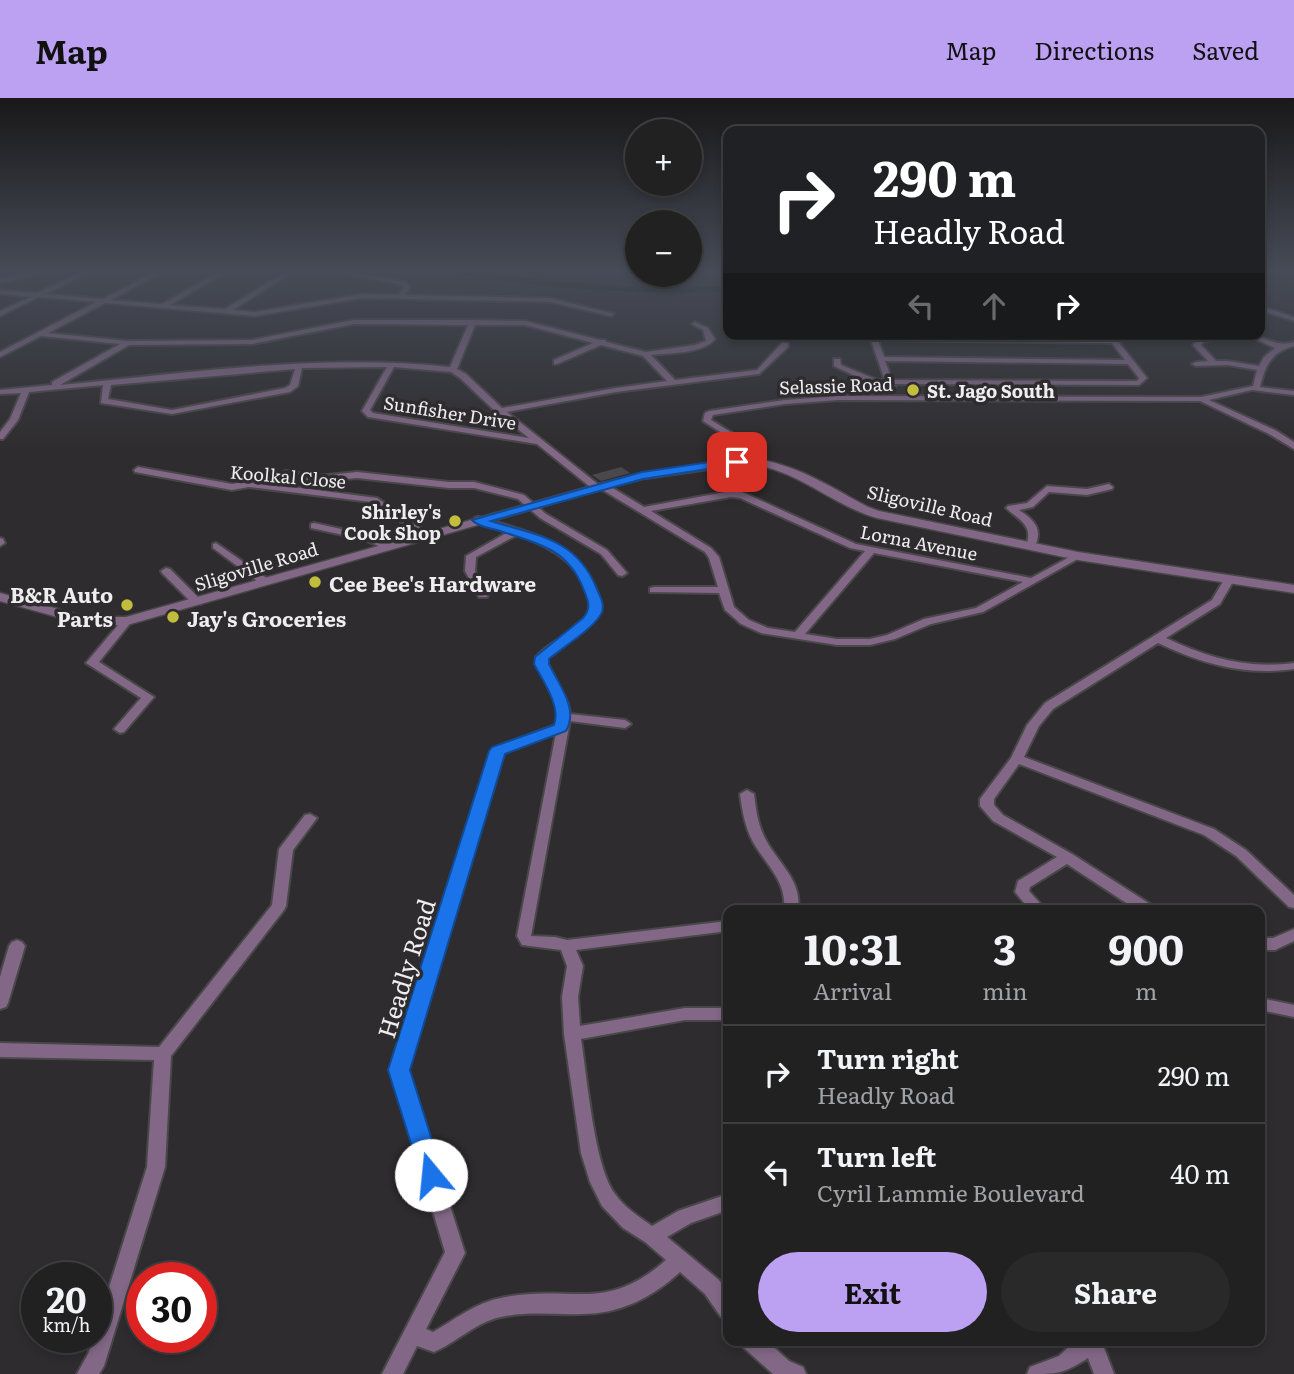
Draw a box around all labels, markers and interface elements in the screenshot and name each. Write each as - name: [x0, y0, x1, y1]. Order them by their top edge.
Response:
- text: Map: [35, 25, 108, 74]
- text: Map: [945, 32, 996, 67]
- text: Directions: [1034, 32, 1154, 67]
- text: Saved: [1192, 32, 1259, 67]
- map controls: [625, 119, 702, 287]
- button: +: [625, 119, 702, 196]
- text: 290 m: [873, 139, 1016, 212]
- icon: right: [758, 154, 849, 245]
- text: Headly Road: [873, 206, 1065, 254]
- button: −: [625, 210, 702, 287]
- icon: left: [902, 287, 940, 325]
- icon: ahead: [975, 287, 1013, 325]
- icon: right: [1048, 287, 1086, 325]
- street label: Selassie Road: [778, 370, 894, 400]
- place label: St. Jago South: [927, 377, 1055, 404]
- marker: St. Jago South: [905, 382, 921, 398]
- street label: Sunfisher Drive: [382, 388, 518, 436]
- pin: [707, 432, 767, 492]
- icon: arrive: [718, 443, 756, 481]
- street label: Koolkal Close: [229, 457, 347, 495]
- street label: Sligoville Road: [865, 477, 995, 533]
- place label: Shirley's Cook Shop: [344, 498, 441, 546]
- marker: Shirley's Cook Shop: [447, 513, 463, 529]
- street label: Lorna Avenue: [858, 517, 980, 567]
- street label: Sligoville Road: [191, 534, 321, 598]
- place label: Cee Bee's Hardware: [329, 567, 536, 598]
- marker: Cee Bee's Hardware: [307, 574, 323, 590]
- place label: B&R Auto Parts: [10, 578, 113, 633]
- marker: B&R Auto Parts: [119, 597, 135, 613]
- place label: Jay's Groceries: [187, 602, 346, 633]
- marker: Jay's Groceries: [165, 609, 181, 625]
- street label: Headly Road: [367, 894, 443, 1042]
- text: 10:31: [804, 916, 901, 978]
- text: 3: [993, 916, 1017, 978]
- text: 900: [1108, 916, 1184, 978]
- text: Arrival: [813, 973, 892, 1007]
- text: min: [982, 973, 1027, 1007]
- text: m: [1135, 973, 1157, 1007]
- text: Turn right: [817, 1038, 959, 1077]
- icon: right: [758, 1055, 796, 1093]
- text: 290 m: [1158, 1055, 1230, 1094]
- text: Headly Road: [817, 1077, 955, 1111]
- text: Turn left: [817, 1136, 936, 1175]
- position arrow: [394, 1138, 468, 1212]
- icon: left: [758, 1153, 796, 1191]
- text: 40 m: [1170, 1153, 1230, 1192]
- text: Cyril Lammie Boulevard: [817, 1175, 1085, 1209]
- button: Exit: [758, 1252, 987, 1332]
- button: Share: [1001, 1252, 1230, 1332]
- speed limit sign: 30: [126, 1262, 217, 1353]
- text: 20: [46, 1272, 87, 1324]
- text: km/h: [43, 1311, 90, 1338]

